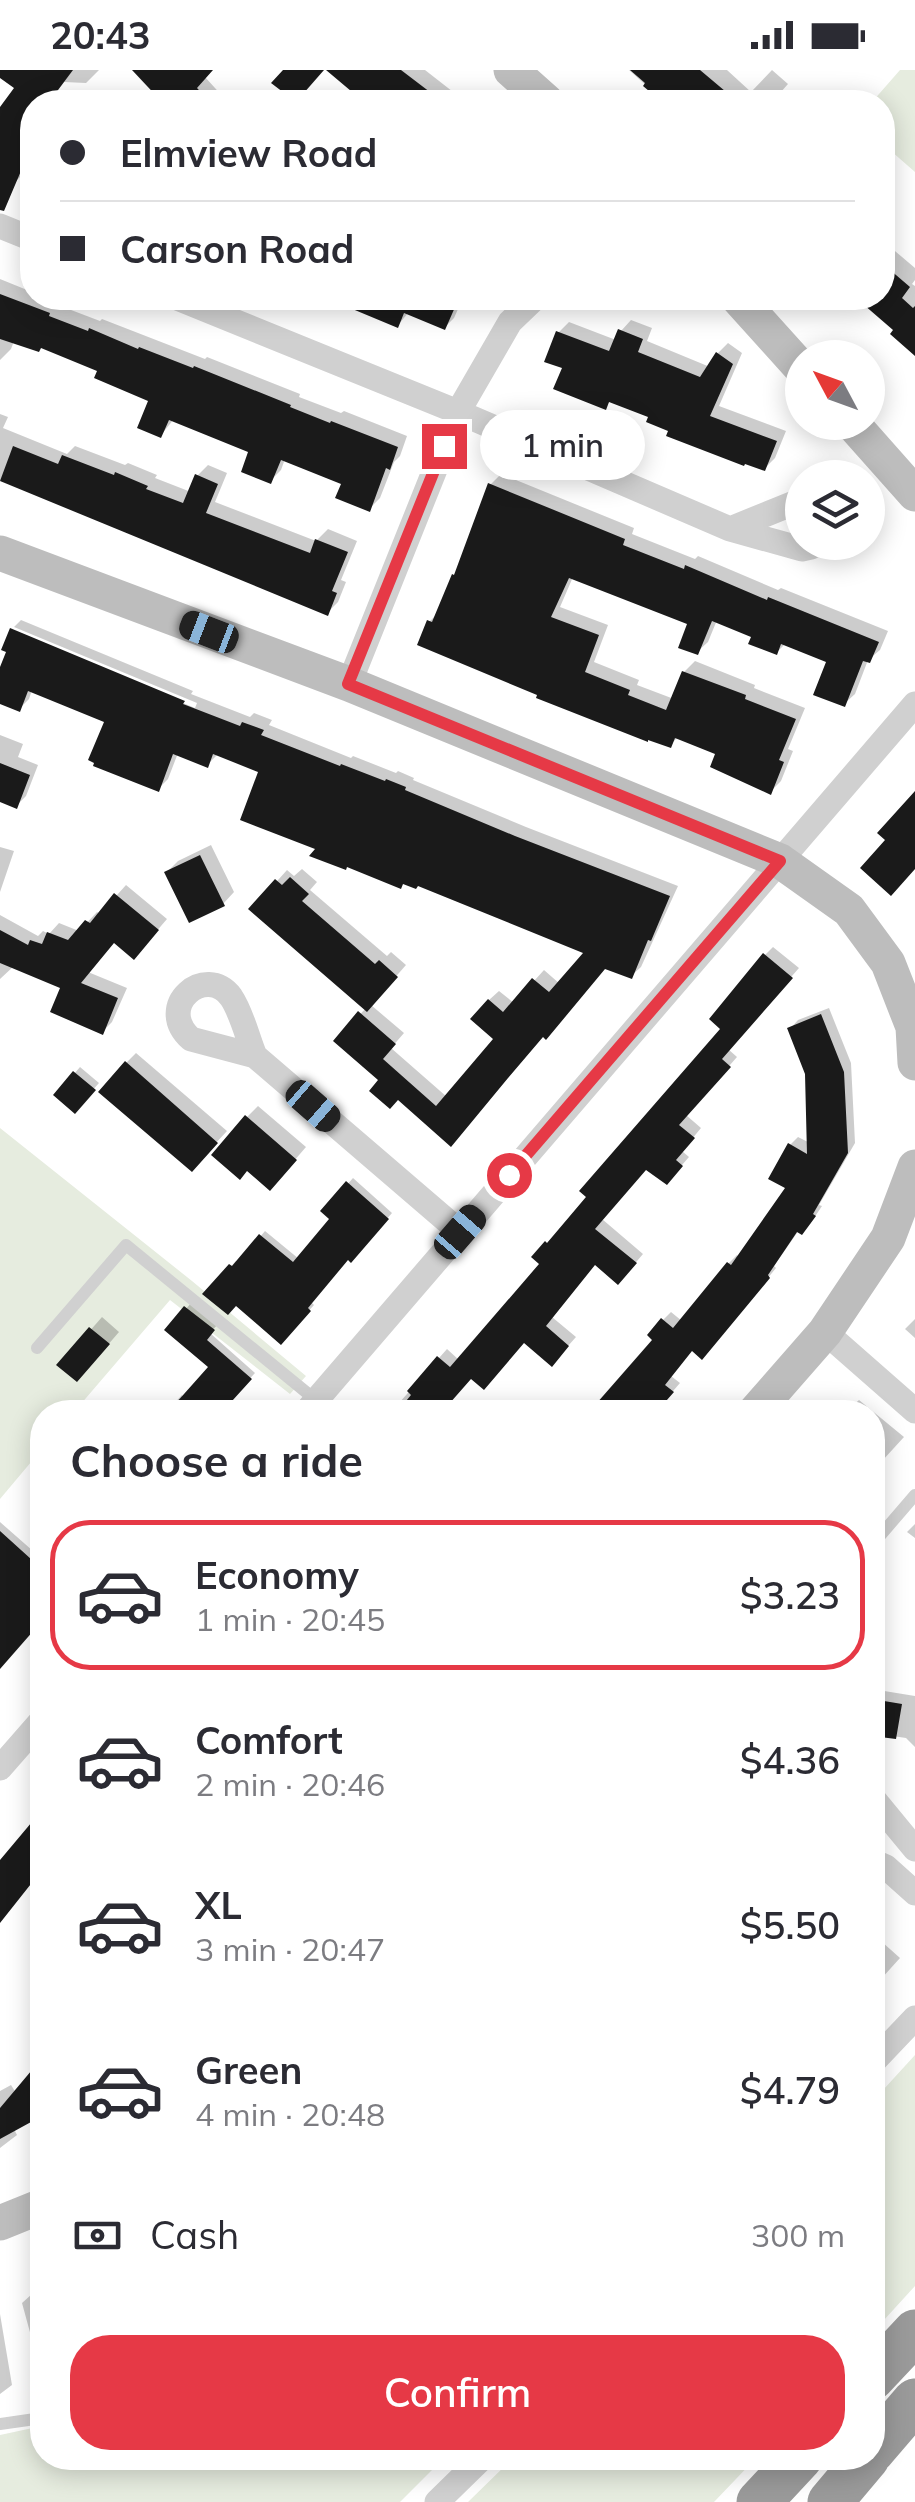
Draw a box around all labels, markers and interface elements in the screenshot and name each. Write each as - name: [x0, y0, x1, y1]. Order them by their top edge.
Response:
- text: 20:43: [50, 11, 151, 59]
- text: Elmview Road: [120, 129, 377, 177]
- text: Carson Road: [120, 225, 354, 273]
- north arrow: [785, 340, 885, 440]
- map controls: [785, 340, 885, 560]
- callout: 1 min: [479, 411, 644, 481]
- route end: [422, 424, 467, 469]
- text: 1 min: [521, 425, 604, 465]
- button: layers: [785, 460, 885, 560]
- car: [176, 607, 242, 657]
- car: [281, 1075, 345, 1137]
- route start: [487, 1153, 532, 1198]
- car: [429, 1200, 491, 1264]
- text: Choose a ride: [70, 1432, 363, 1488]
- icon: car: [75, 1550, 165, 1640]
- text: Economy: [195, 1551, 359, 1599]
- text: $3.23: [740, 1571, 840, 1619]
- text: 1 min · 20:45: [195, 1599, 385, 1639]
- icon: car: [75, 1715, 165, 1805]
- text: Comfort: [195, 1716, 343, 1764]
- text: $4.36: [740, 1736, 840, 1784]
- text: 2 min · 20:46: [195, 1764, 385, 1804]
- icon: car: [75, 1880, 165, 1970]
- text: XL: [195, 1881, 242, 1929]
- text: $5.50: [740, 1901, 840, 1949]
- text: 3 min · 20:47: [195, 1929, 385, 1969]
- icon: car: [75, 2045, 165, 2135]
- text: Green: [195, 2046, 302, 2094]
- text: $4.79: [740, 2066, 840, 2114]
- text: 4 min · 20:48: [195, 2094, 385, 2134]
- icon: cash: [70, 2208, 125, 2263]
- text: Cash: [150, 2211, 239, 2259]
- text: 300 m: [751, 2215, 845, 2255]
- button: Confirm: [70, 2335, 845, 2450]

